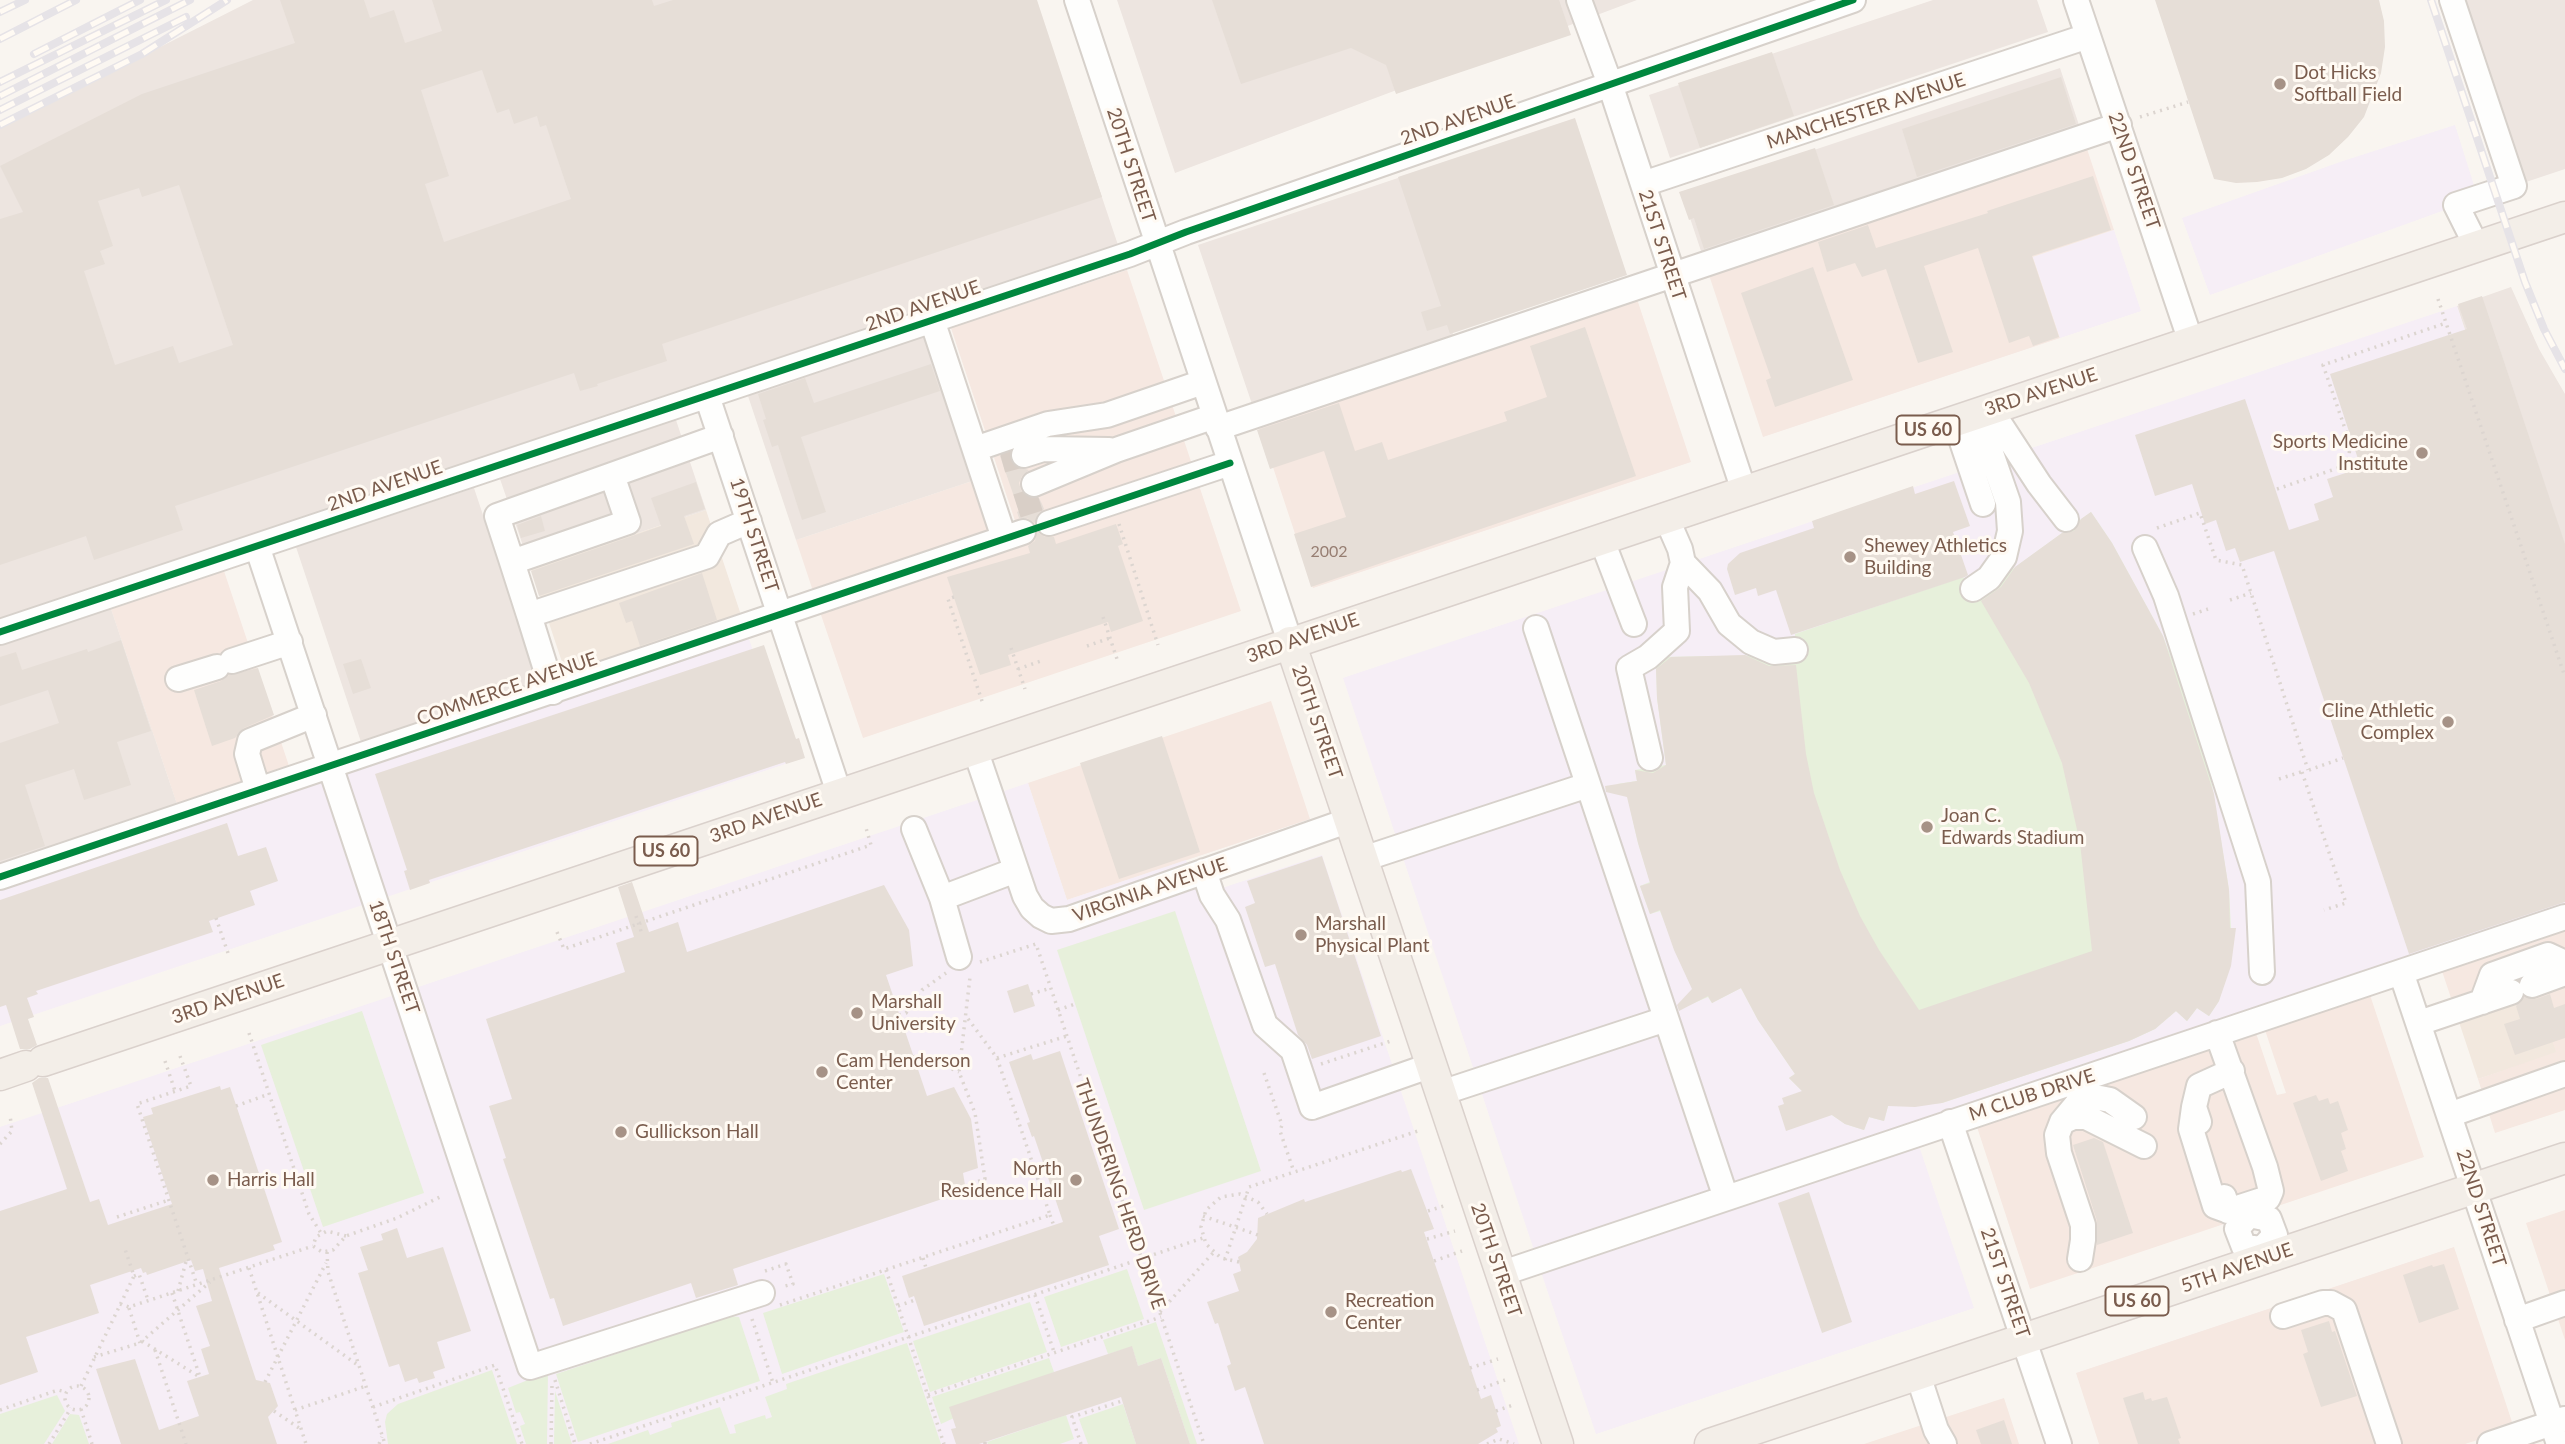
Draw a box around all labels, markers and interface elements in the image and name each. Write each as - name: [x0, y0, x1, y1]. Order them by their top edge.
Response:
- place label: Dot Hicks Softball Field: [2294, 62, 2402, 106]
- street label: MANCHESTER AVENUE: [1764, 68, 1968, 154]
- marker: Dot Hicks Softball Field: [2272, 76, 2288, 92]
- street label: 2ND AVENUE: [1398, 90, 1518, 150]
- street label: 20TH STREET: [1102, 105, 1160, 225]
- street label: 22ND STREET: [2103, 109, 2165, 233]
- street label: 21ST STREET: [1633, 187, 1691, 303]
- street label: 2ND AVENUE: [863, 276, 983, 336]
- street label: 3RD AVENUE: [1982, 363, 2100, 421]
- road number: US 60: [1896, 416, 1960, 444]
- place label: Sports Medicine Institute: [2273, 431, 2408, 475]
- marker: Sports Medicine Institute: [2414, 445, 2430, 461]
- street label: 2ND AVENUE: [325, 456, 445, 516]
- street label: 19TH STREET: [725, 475, 783, 595]
- place label: Shewey Athletics Building: [1864, 535, 2007, 579]
- house number: 2002: [1310, 542, 1348, 562]
- marker: Shewey Athletics Building: [1842, 549, 1858, 565]
- street label: 3RD AVENUE: [1244, 608, 1362, 668]
- street label: COMMERCE AVENUE: [414, 647, 600, 731]
- street label: 20TH STREET: [1287, 662, 1347, 782]
- place label: Cline Athletic Complex: [2322, 700, 2434, 744]
- marker: Cline Athletic Complex: [2440, 714, 2456, 730]
- street label: 3RD AVENUE: [707, 788, 825, 848]
- place label: Joan C. Edwards Stadium: [1941, 805, 2084, 849]
- marker: Joan C. Edwards Stadium: [1919, 819, 1935, 835]
- road number: US 60: [634, 836, 698, 866]
- street label: VIRGINIA AVENUE: [1070, 853, 1230, 927]
- street label: 18TH STREET: [364, 897, 424, 1017]
- place label: Marshall Physical Plant: [1315, 913, 1430, 957]
- marker: Marshall Physical Plant: [1293, 927, 1309, 943]
- street label: 3RD AVENUE: [169, 969, 287, 1029]
- place label: Marshall University: [871, 991, 956, 1035]
- marker: Marshall University: [849, 1005, 865, 1021]
- place label: Cam Henderson Center: [836, 1050, 971, 1094]
- marker: Cam Henderson Center: [814, 1064, 830, 1080]
- street label: M CLUB DRIVE: [1966, 1064, 2098, 1126]
- street label: THUNDERING HERD DRIVE: [1070, 1076, 1170, 1312]
- place label: Gullickson Hall: [635, 1121, 759, 1143]
- marker: Gullickson Hall: [613, 1124, 629, 1140]
- street label: 22ND STREET: [2451, 1146, 2511, 1270]
- place label: North Residence Hall: [940, 1158, 1062, 1202]
- place label: Harris Hall: [227, 1169, 315, 1191]
- marker: Harris Hall: [205, 1172, 221, 1188]
- marker: North Residence Hall: [1068, 1172, 1084, 1188]
- street label: 20TH STREET: [1466, 1200, 1526, 1320]
- street label: 21ST STREET: [1975, 1225, 2035, 1341]
- street label: 5TH AVENUE: [2178, 1238, 2296, 1298]
- road number: US 60: [2106, 1286, 2168, 1316]
- place label: Recreation Center: [1345, 1290, 1434, 1334]
- marker: Recreation Center: [1323, 1304, 1339, 1320]

